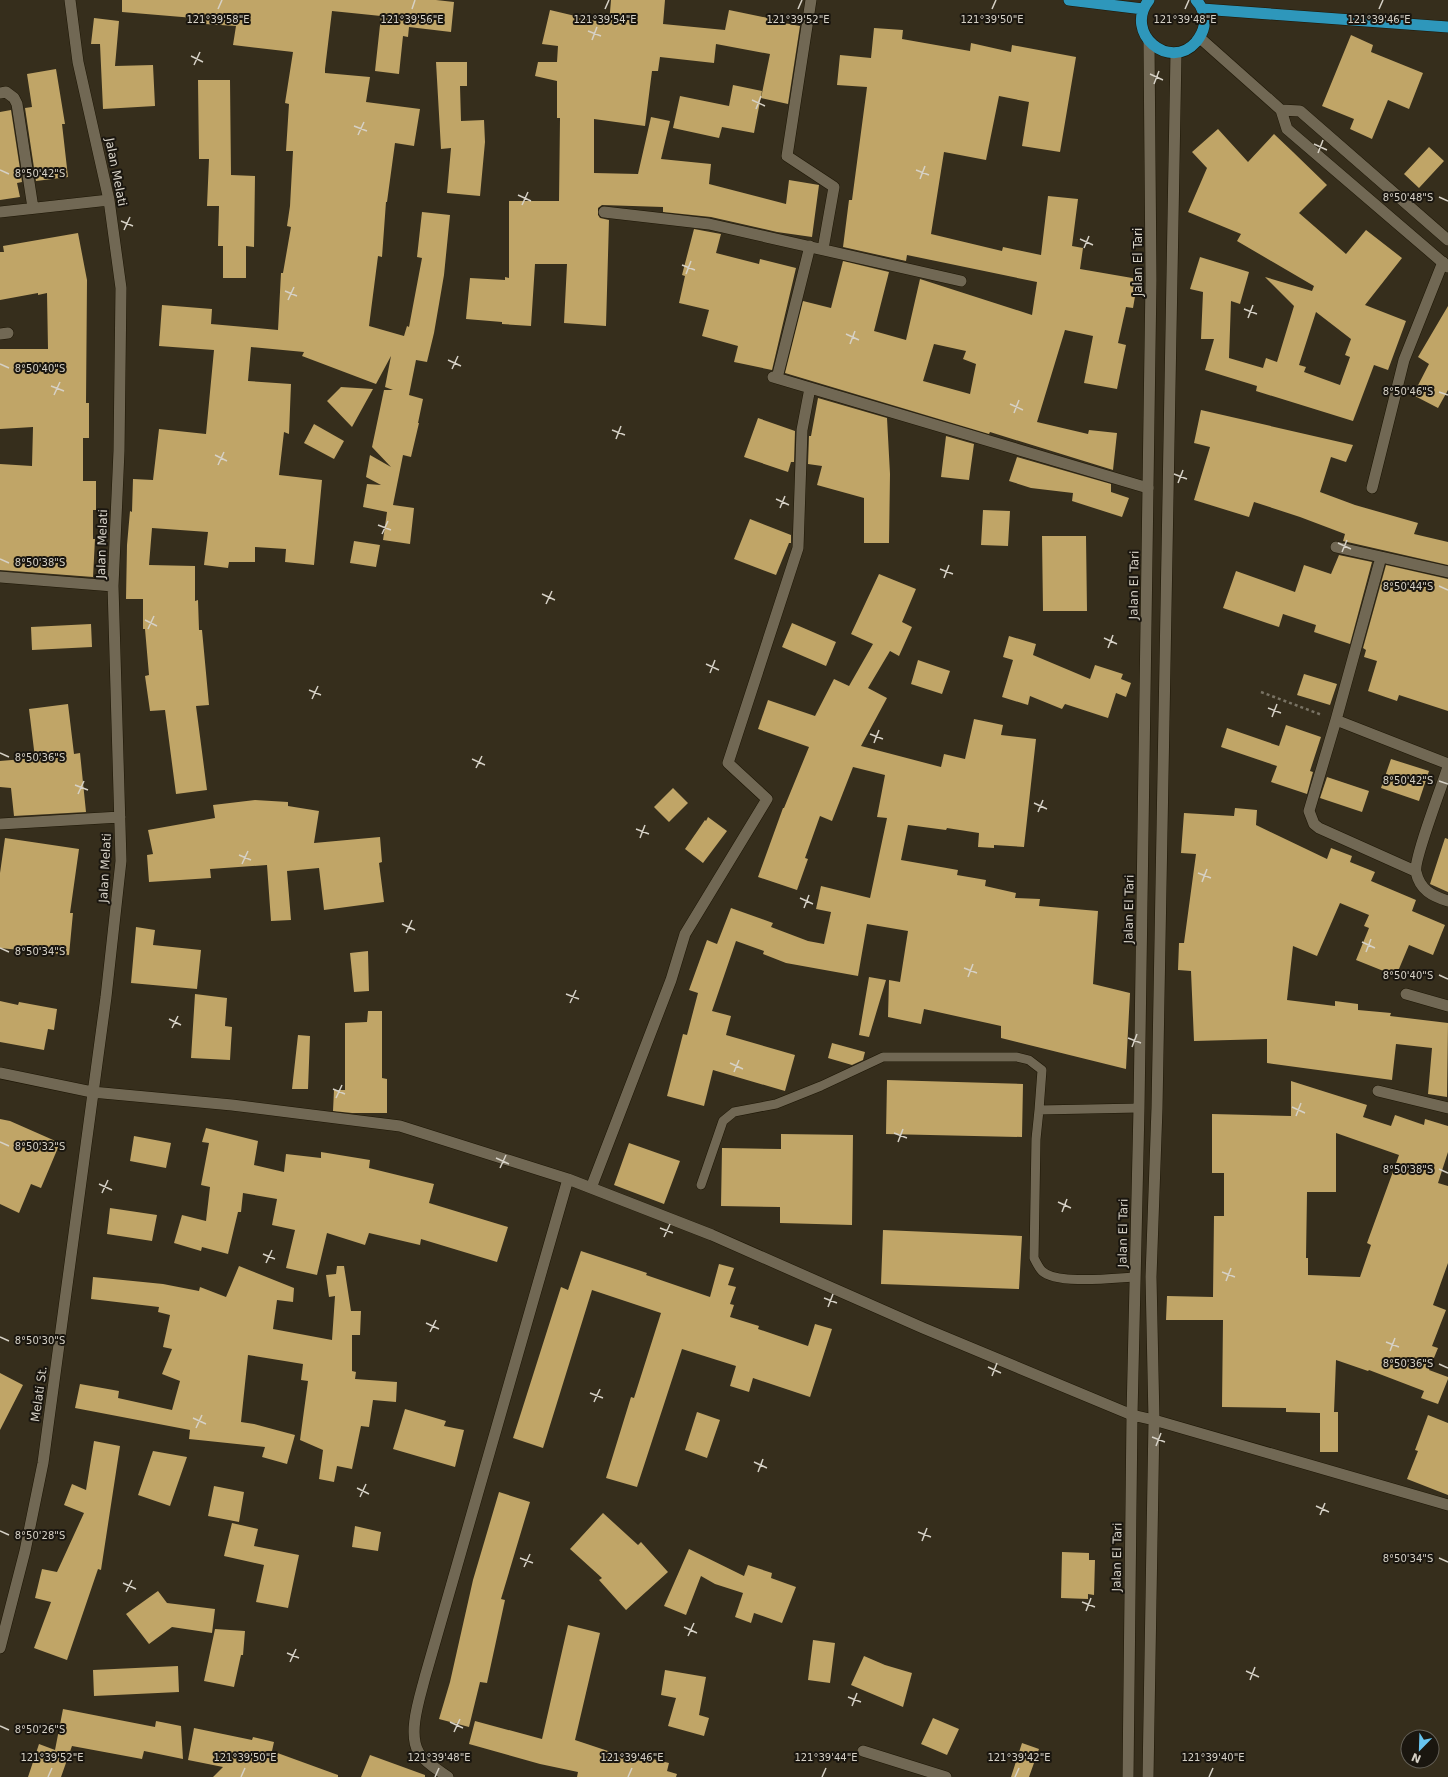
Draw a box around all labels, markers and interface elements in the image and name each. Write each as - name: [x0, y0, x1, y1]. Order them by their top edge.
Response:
- text: 121°39'58"E: [186, 14, 250, 25]
- text: 121°39'56"E: [380, 14, 444, 25]
- text: 121°39'54"E: [573, 14, 637, 25]
- text: 121°39'52"E: [766, 14, 830, 25]
- text: 121°39'50"E: [960, 14, 1024, 25]
- text: 121°39'48"E: [1153, 14, 1217, 25]
- text: 121°39'46"E: [1347, 14, 1411, 25]
- street label: Jalan Melati: [102, 136, 129, 207]
- text: 8°50'42"S: [15, 168, 65, 179]
- text: 8°50'48"S: [1383, 192, 1433, 203]
- street label: Jalan El Tari: [1131, 228, 1145, 297]
- text: 8°50'40"S: [15, 363, 65, 374]
- text: 8°50'46"S: [1383, 386, 1433, 397]
- street label: Jalan Melati: [94, 509, 110, 580]
- street label: Jalan El Tari: [1126, 551, 1142, 620]
- text: 8°50'38"S: [15, 557, 65, 568]
- text: 8°50'44"S: [1383, 581, 1433, 592]
- text: 8°50'36"S: [15, 752, 65, 763]
- text: 8°50'42"S: [1383, 775, 1433, 786]
- street label: Jalan Melati: [96, 833, 114, 904]
- street label: Jalan El Tari: [1121, 875, 1137, 944]
- text: 8°50'34"S: [15, 946, 65, 957]
- text: 8°50'40"S: [1383, 970, 1433, 981]
- text: 8°50'32"S: [15, 1141, 65, 1152]
- text: 8°50'38"S: [1383, 1164, 1433, 1175]
- street label: Jalan El Tari: [1115, 1199, 1131, 1268]
- text: 8°50'30"S: [15, 1335, 65, 1346]
- text: 8°50'36"S: [1383, 1358, 1433, 1369]
- street label: Melati St.: [28, 1365, 50, 1423]
- street label: Jalan El Tari: [1109, 1523, 1125, 1592]
- text: 8°50'28"S: [15, 1530, 65, 1541]
- text: 8°50'34"S: [1383, 1553, 1433, 1564]
- text: 8°50'26"S: [15, 1724, 65, 1735]
- north arrow: [1400, 1729, 1440, 1769]
- text: N: [1410, 1750, 1423, 1766]
- text: 121°39'52"E: [20, 1752, 84, 1763]
- text: 121°39'50"E: [213, 1752, 277, 1763]
- text: 121°39'48"E: [407, 1752, 471, 1763]
- text: 121°39'46"E: [600, 1752, 664, 1763]
- text: 121°39'44"E: [794, 1752, 858, 1763]
- text: 121°39'42"E: [987, 1752, 1051, 1763]
- text: 121°39'40"E: [1181, 1752, 1245, 1763]

